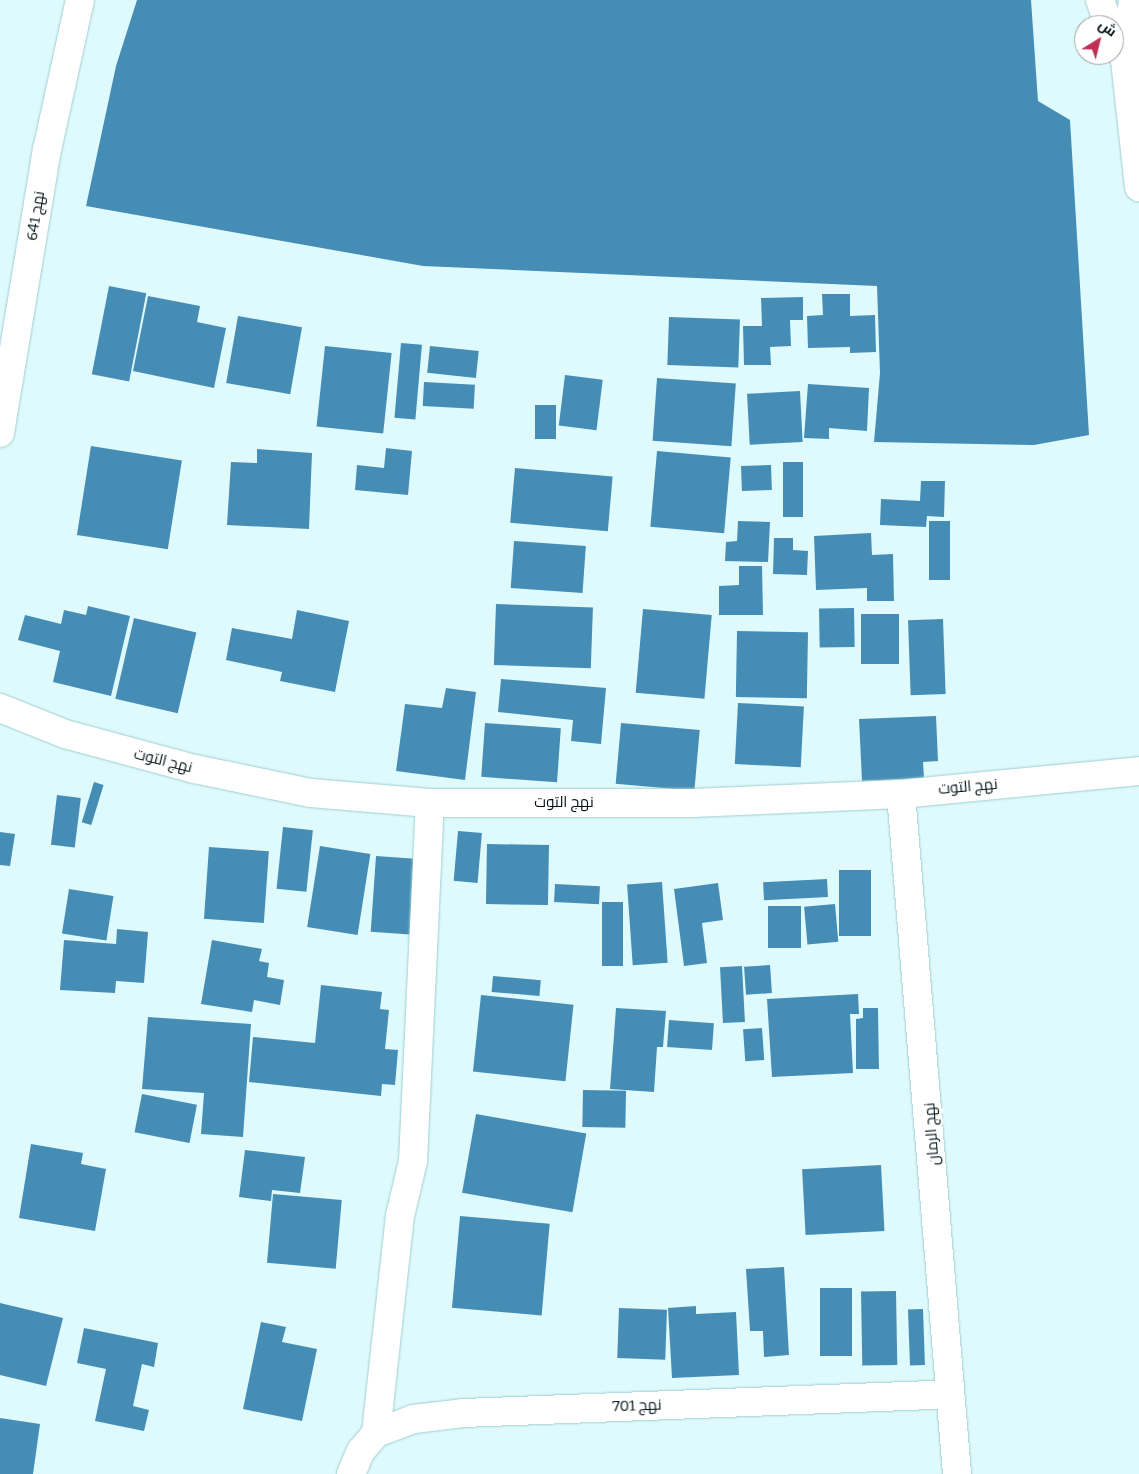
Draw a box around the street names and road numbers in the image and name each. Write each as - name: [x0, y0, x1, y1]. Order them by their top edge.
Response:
- street label: نهج 641: [23, 190, 49, 242]
- street label: نهج التوت: [132, 745, 194, 777]
- street label: نهج التوت: [938, 775, 998, 799]
- street label: نهج التوت: [534, 794, 594, 812]
- street label: نهج الرمان: [921, 1102, 943, 1166]
- street label: نهج 701: [612, 1396, 662, 1416]

